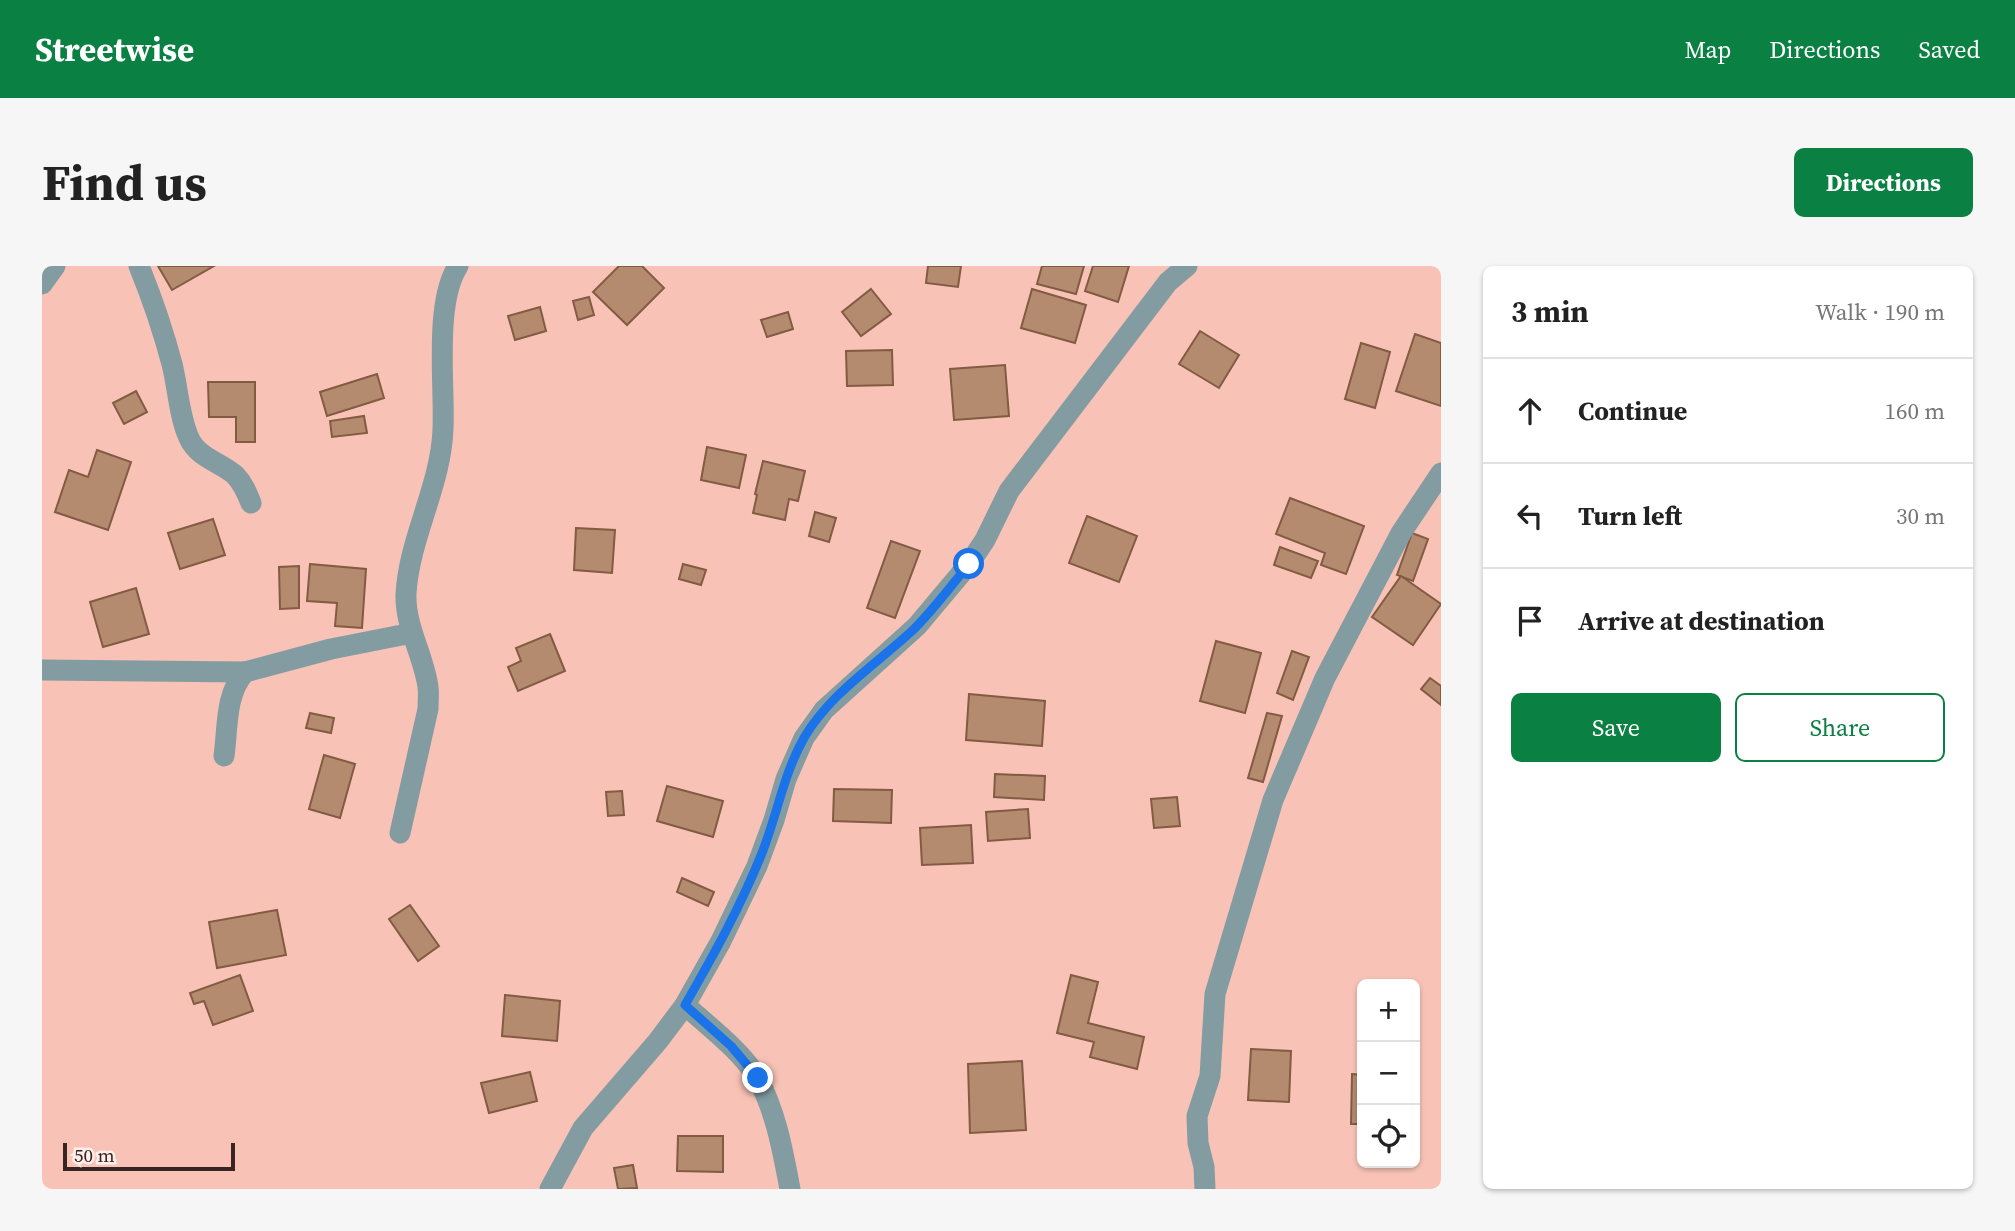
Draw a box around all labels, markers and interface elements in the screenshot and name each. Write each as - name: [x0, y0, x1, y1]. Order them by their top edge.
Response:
- text: Streetwise: [35, 27, 194, 72]
- text: Map: [1684, 33, 1731, 66]
- text: Directions: [1769, 33, 1880, 66]
- text: Saved: [1918, 33, 1980, 66]
- button: Directions: [1794, 148, 1973, 217]
- text: Find us: [42, 149, 207, 216]
- text: 3 min: [1511, 291, 1589, 332]
- text: Walk · 190 m: [1815, 296, 1945, 328]
- icon: ahead: [1511, 392, 1549, 430]
- text: Continue: [1578, 393, 1687, 429]
- text: 160 m: [1884, 395, 1945, 427]
- icon: left: [1511, 497, 1549, 535]
- text: Turn left: [1578, 498, 1682, 534]
- text: 30 m: [1896, 500, 1945, 532]
- route start: [953, 548, 984, 579]
- icon: arrive: [1511, 602, 1549, 640]
- text: Arrive at destination: [1578, 603, 1825, 639]
- button: Save: [1511, 693, 1721, 762]
- button: Share: [1735, 693, 1945, 762]
- map controls: [1357, 979, 1420, 1168]
- button: +: [1357, 979, 1420, 1042]
- button: −: [1357, 1042, 1420, 1105]
- route end: [742, 1062, 773, 1093]
- button: locate: [1357, 1105, 1420, 1168]
- scale bar: [63, 1140, 234, 1172]
- text: 50 m: [74, 1142, 115, 1168]

